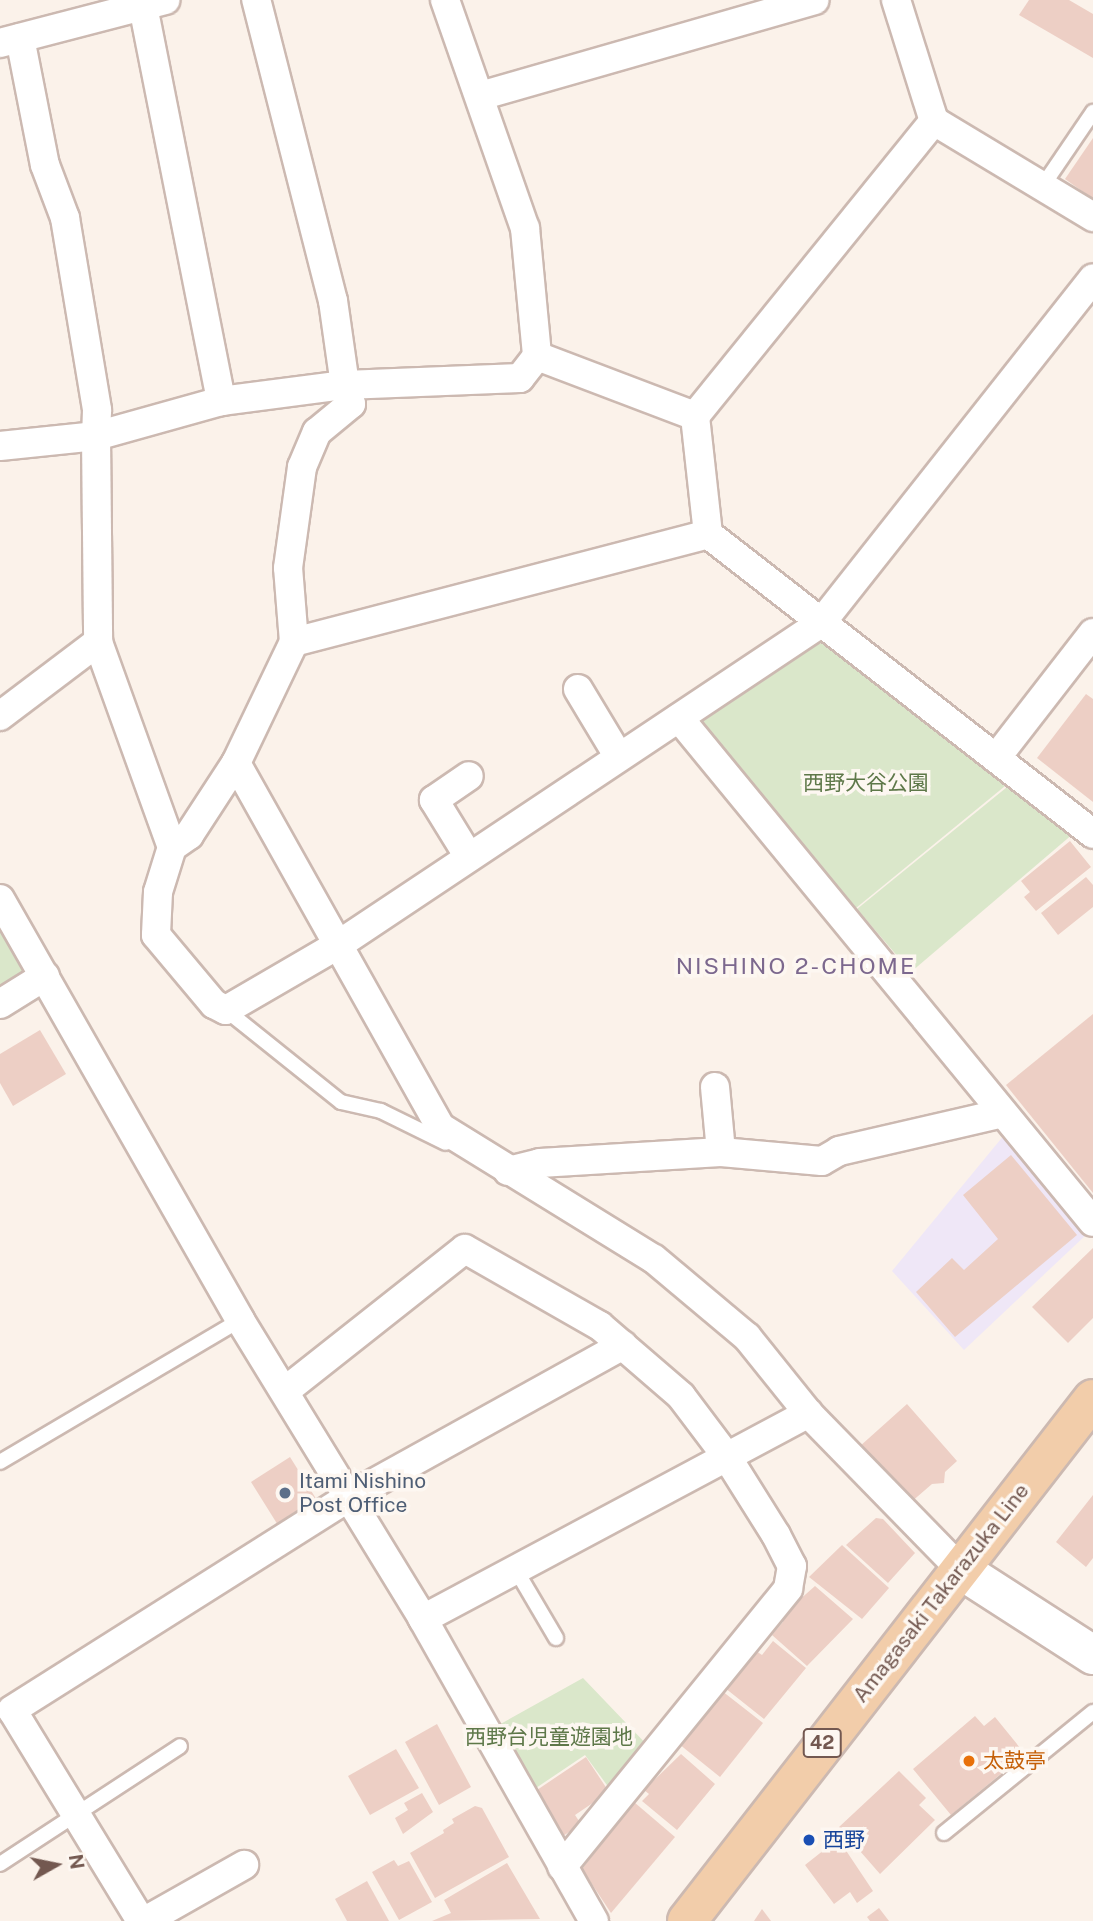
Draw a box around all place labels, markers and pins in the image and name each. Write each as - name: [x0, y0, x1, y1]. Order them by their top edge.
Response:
- place label: Itami Nishino Post Office: [299, 1468, 426, 1518]
- marker: Itami Nishino Post Office: [277, 1485, 293, 1501]
- place label: 太鼓亭: [983, 1748, 1046, 1774]
- marker: 太鼓亭: [961, 1753, 977, 1769]
- place label: 西野: [823, 1827, 865, 1853]
- marker: 西野: [801, 1832, 817, 1848]

